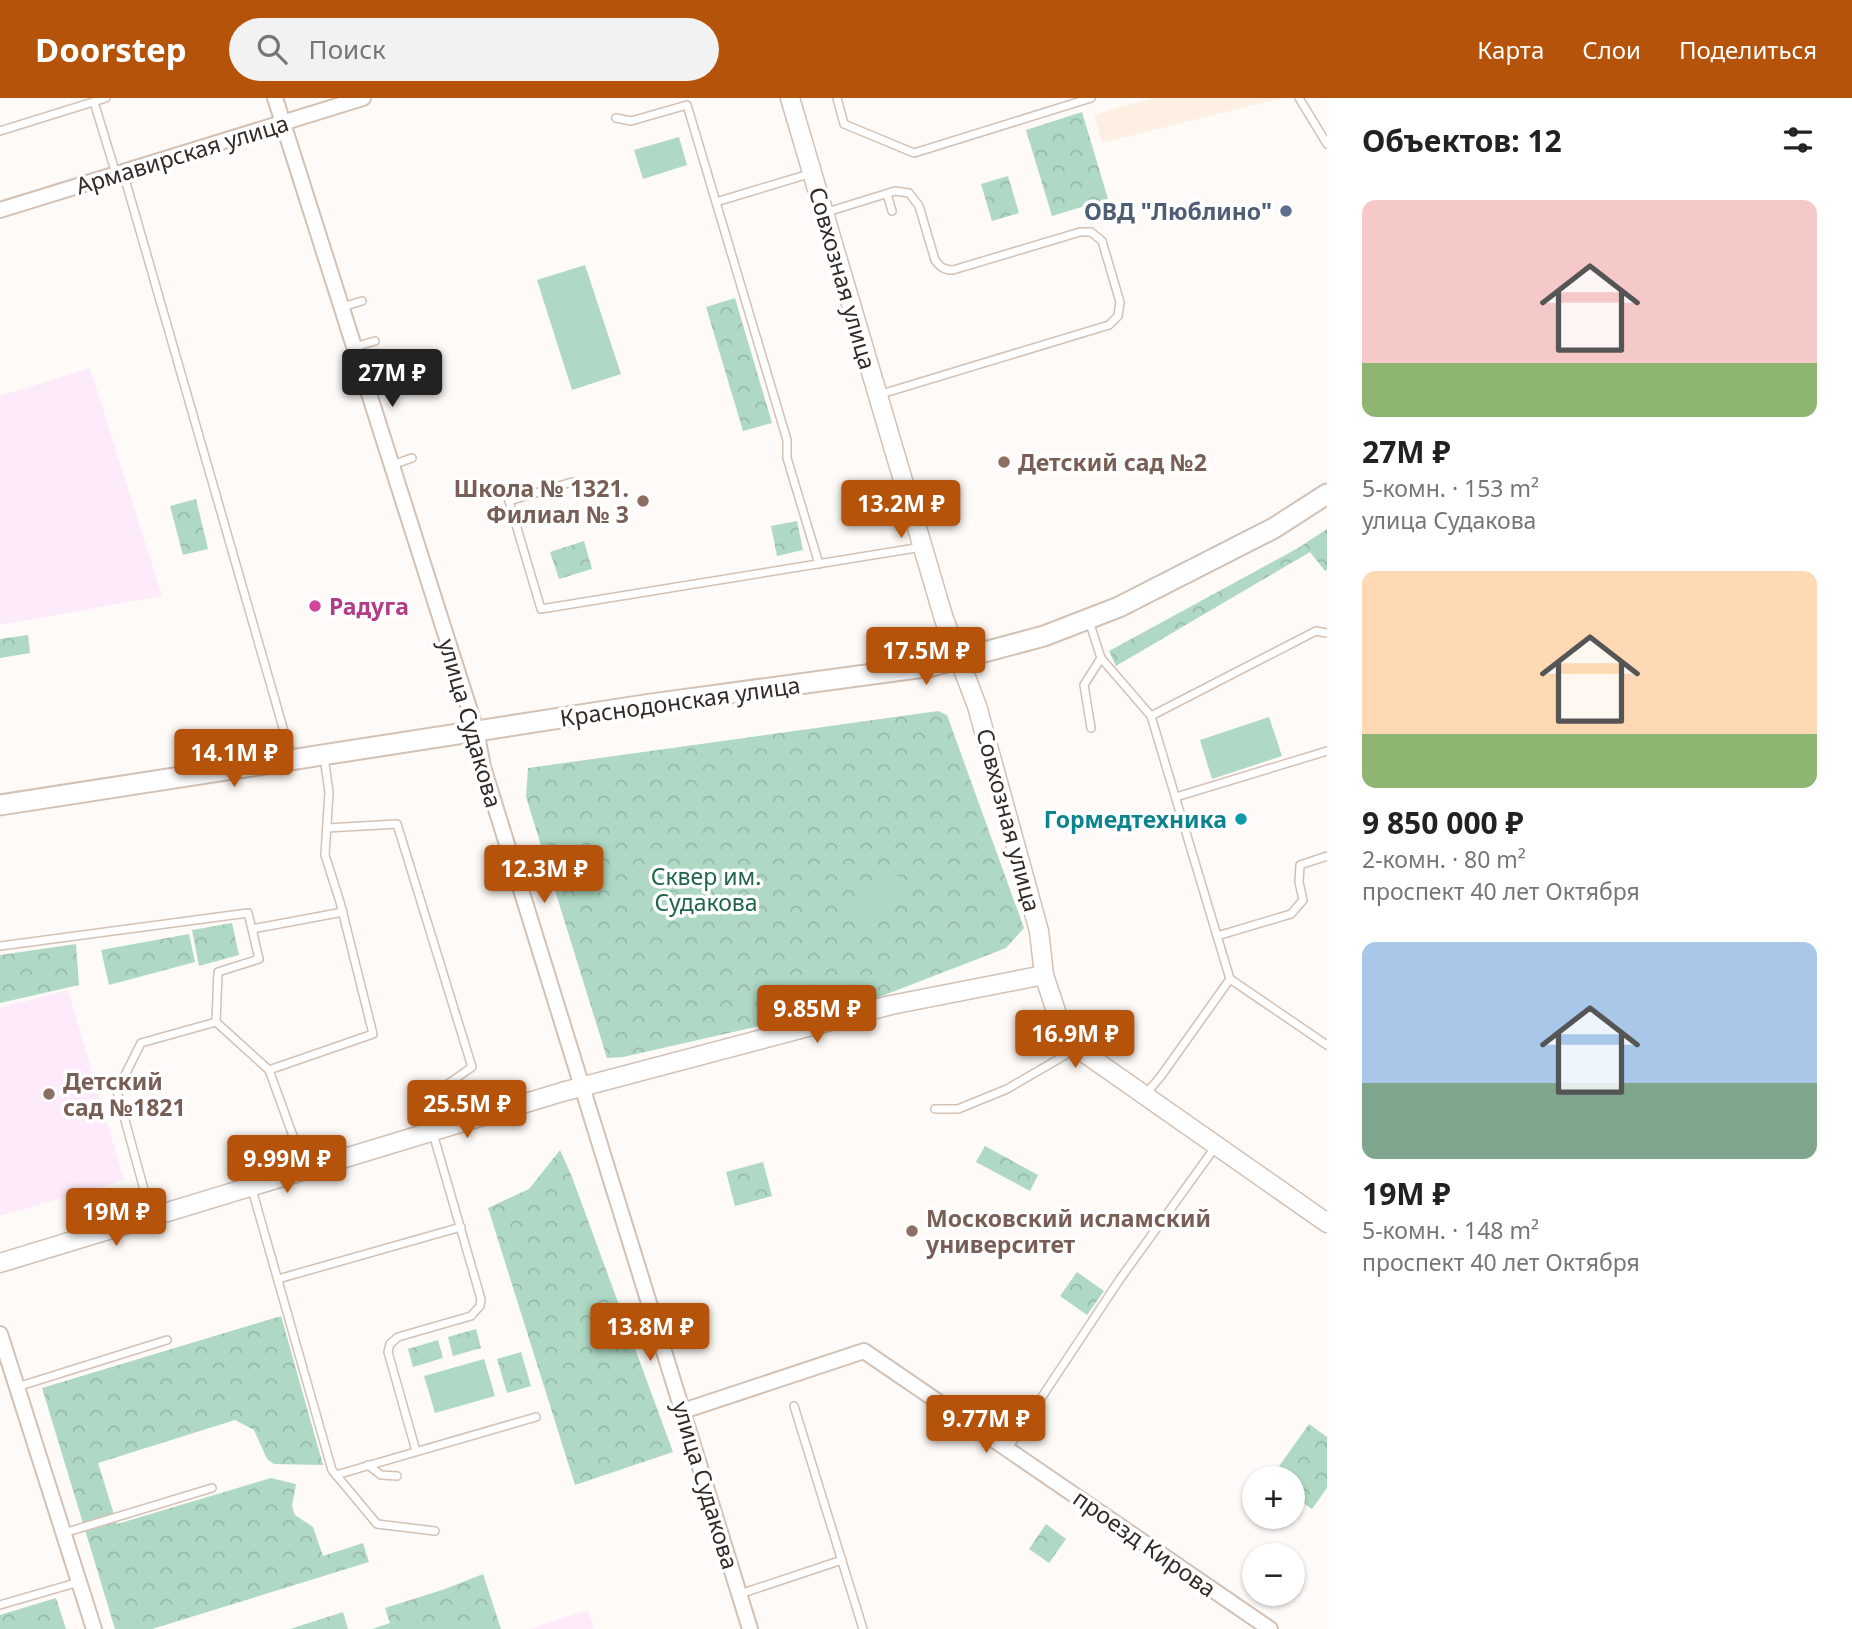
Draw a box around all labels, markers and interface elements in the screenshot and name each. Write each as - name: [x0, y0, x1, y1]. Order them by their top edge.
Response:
- search box: [229, 18, 719, 81]
- text: Doorstep: [35, 27, 187, 72]
- icon: search: [253, 30, 291, 68]
- text: Поиск: [309, 31, 386, 67]
- text: Карта: [1477, 33, 1544, 66]
- text: Слои: [1582, 33, 1641, 66]
- text: Поделиться: [1679, 33, 1817, 66]
- street label: Армавирская улица: [72, 106, 292, 202]
- text: Объектов: 12: [1362, 120, 1562, 161]
- icon: filters: [1779, 121, 1817, 159]
- street label: Совхозная улица: [802, 183, 884, 373]
- place label: ОВД "Люблино": [1084, 195, 1272, 227]
- marker: ОВД "Люблино": [1278, 203, 1294, 219]
- icon: home: [1527, 245, 1653, 371]
- pin: 27M ₽: [343, 350, 441, 409]
- text: 27M ₽: [358, 356, 426, 388]
- text: 27M ₽: [1362, 431, 1450, 472]
- place label: Детский сад №2: [1018, 446, 1207, 478]
- marker: Детский сад №2: [996, 454, 1012, 470]
- place label: Школа № 1321. Филиал № 3: [454, 472, 629, 530]
- text: 5-комн. · 153 m²: [1362, 472, 1539, 504]
- pin: 13.2M ₽: [836, 480, 966, 540]
- text: 13.2M ₽: [857, 487, 945, 519]
- marker: Школа № 1321. Филиал № 3: [635, 493, 651, 509]
- text: улица Судакова: [1362, 504, 1536, 536]
- place label: Радуга: [329, 590, 409, 622]
- marker: Радуга: [307, 598, 323, 614]
- icon: home: [1527, 616, 1653, 742]
- pin: 17.5M ₽: [861, 628, 991, 687]
- text: 17.5M ₽: [882, 634, 970, 666]
- street label: улица Судакова: [432, 635, 510, 811]
- street label: Краснодонская улица: [558, 668, 802, 734]
- street label: Совхозная улица: [969, 725, 1049, 915]
- pin: 14.1M ₽: [169, 730, 299, 789]
- text: 14.1M ₽: [190, 736, 278, 768]
- text: 9 850 000 ₽: [1362, 802, 1524, 843]
- place label: Гормедтехника: [1044, 803, 1227, 835]
- marker: Гормедтехника: [1233, 811, 1249, 827]
- text: 2-комн. · 80 m²: [1362, 843, 1526, 875]
- pin: 12.3M ₽: [479, 846, 609, 905]
- text: 12.3M ₽: [500, 852, 588, 884]
- park label: Сквер им. Судакова: [651, 860, 761, 918]
- text: проспект 40 лет Октября: [1362, 875, 1640, 907]
- pin: 9.85M ₽: [752, 986, 882, 1045]
- icon: home: [1527, 987, 1653, 1113]
- text: 9.85M ₽: [773, 992, 861, 1024]
- pin: 16.9M ₽: [1010, 1010, 1140, 1070]
- text: 16.9M ₽: [1031, 1017, 1119, 1049]
- place label: Детский сад №1821: [63, 1065, 186, 1123]
- pin: 25.5M ₽: [402, 1080, 532, 1140]
- marker: Детский сад №1821: [41, 1086, 57, 1102]
- text: 25.5M ₽: [423, 1087, 511, 1119]
- pin: 9.99M ₽: [222, 1136, 352, 1195]
- text: 9.99M ₽: [243, 1142, 331, 1174]
- text: 19M ₽: [1362, 1173, 1450, 1214]
- pin: 19M ₽: [67, 1188, 165, 1248]
- text: 19M ₽: [82, 1195, 150, 1227]
- place label: Московский исламский университет: [925, 1202, 1211, 1260]
- text: 5-комн. · 148 m²: [1362, 1214, 1539, 1246]
- marker: Московский исламский университет: [904, 1223, 920, 1239]
- text: проспект 40 лет Октября: [1362, 1246, 1640, 1278]
- pin: 13.8M ₽: [585, 1304, 715, 1363]
- text: 13.8M ₽: [606, 1310, 694, 1342]
- pin: 9.77M ₽: [921, 1396, 1051, 1455]
- street label: улица Судакова: [665, 1397, 747, 1573]
- text: 9.77M ₽: [942, 1402, 1030, 1434]
- map controls: [1242, 1466, 1305, 1606]
- button: +: [1242, 1466, 1305, 1529]
- street label: проезд Кирова: [1067, 1482, 1223, 1604]
- button: −: [1242, 1543, 1305, 1606]

